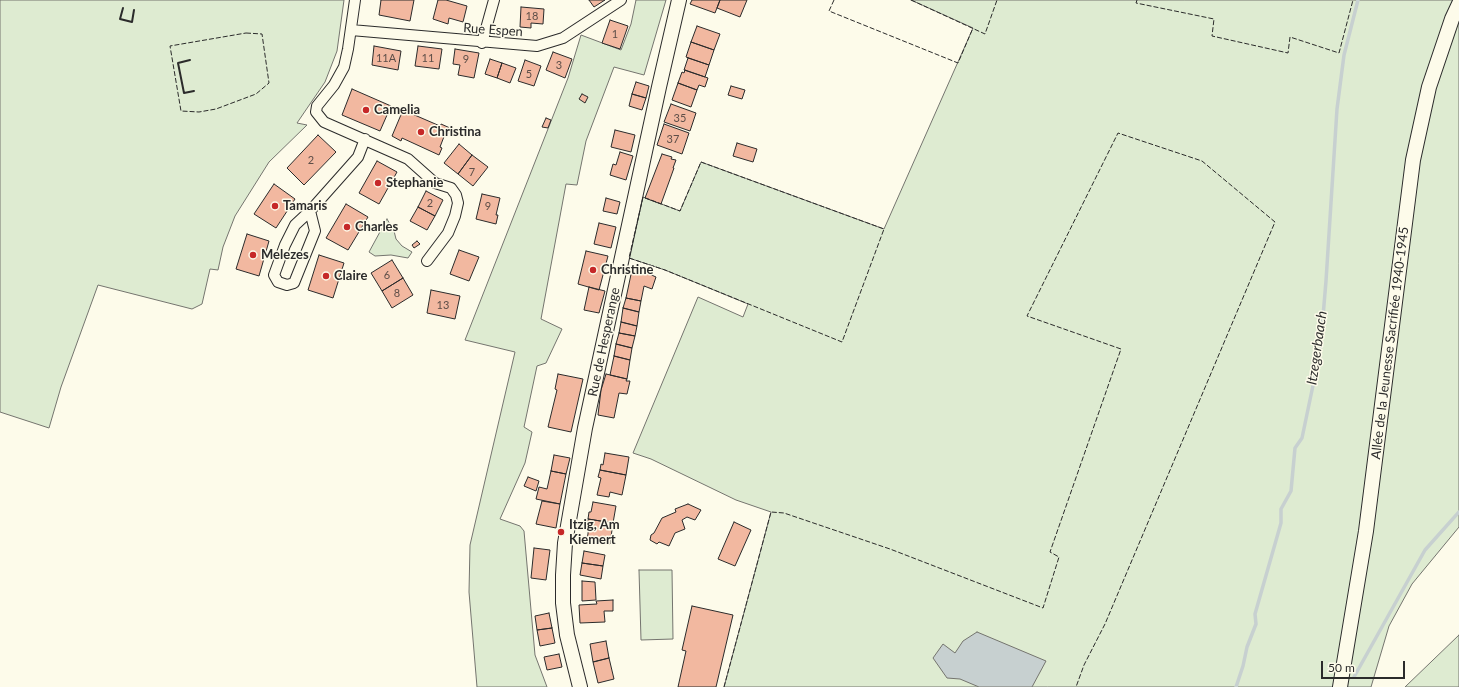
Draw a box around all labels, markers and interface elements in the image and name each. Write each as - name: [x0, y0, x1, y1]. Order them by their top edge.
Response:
- house number: 18: [526, 9, 538, 23]
- street label: Rue Espen: [463, 20, 523, 40]
- house number: 1: [612, 27, 618, 41]
- house number: 11A: [376, 51, 396, 65]
- house number: 11: [422, 51, 434, 65]
- house number: 9: [463, 52, 469, 66]
- house number: 3: [556, 58, 562, 72]
- house number: 5: [526, 67, 532, 81]
- place label: Camelia: [374, 102, 420, 118]
- marker: Camelia: [361, 105, 371, 115]
- house number: 35: [674, 111, 686, 125]
- place label: Christina: [429, 124, 481, 140]
- marker: Christina: [416, 127, 426, 137]
- house number: 37: [667, 132, 679, 146]
- house number: 2: [308, 153, 314, 167]
- house number: 7: [469, 165, 475, 179]
- place label: Stephanie: [386, 175, 443, 191]
- marker: Stephanie: [373, 178, 383, 188]
- house number: 2: [427, 196, 433, 210]
- place label: Tamaris: [283, 198, 327, 214]
- house number: 9: [485, 199, 491, 213]
- marker: Tamaris: [270, 201, 280, 211]
- place label: Charles: [355, 219, 398, 235]
- marker: Charles: [342, 222, 352, 232]
- street label: Allée de la Jeunesse Sacrifiée 1940-1945: [1368, 226, 1412, 460]
- place label: Melezes: [261, 247, 309, 263]
- marker: Melezes: [248, 250, 258, 260]
- place label: Christine: [601, 262, 653, 278]
- marker: Christine: [588, 265, 598, 275]
- place label: Claire: [334, 268, 367, 284]
- house number: 6: [384, 268, 390, 282]
- marker: Claire: [321, 271, 331, 281]
- house number: 8: [394, 286, 400, 300]
- street label: Rue de Hesperange: [585, 286, 623, 398]
- house number: 13: [437, 298, 449, 312]
- water label: Itzegerbaach: [1303, 310, 1331, 386]
- place label: Itzig, Am Kiemert: [569, 517, 620, 548]
- marker: Itzig, Am Kiemert: [556, 527, 566, 537]
- scale bar: [1323, 653, 1407, 679]
- text: 50 m: [1328, 660, 1355, 675]

